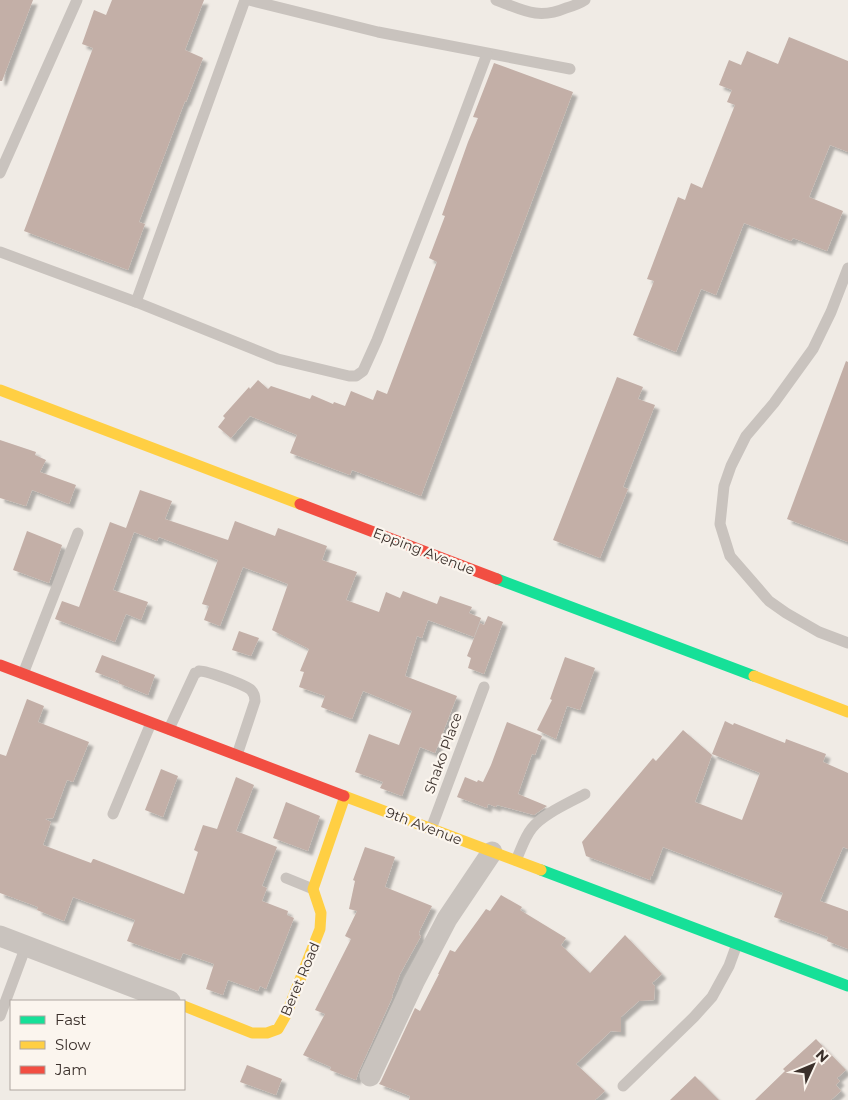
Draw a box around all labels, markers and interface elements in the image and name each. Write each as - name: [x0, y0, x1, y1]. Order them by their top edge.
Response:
- street label: Epping Avenue: [371, 523, 477, 579]
- street label: Shako Place: [420, 710, 466, 796]
- street label: 9th Avenue: [383, 803, 465, 849]
- street label: Beret Road: [276, 939, 324, 1019]
- legend: [10, 1000, 185, 1090]
- text: Fast: [55, 1010, 86, 1029]
- text: Slow: [55, 1035, 91, 1054]
- north arrow: [788, 1040, 838, 1090]
- text: N: [812, 1046, 833, 1066]
- text: Jam: [54, 1060, 87, 1079]

